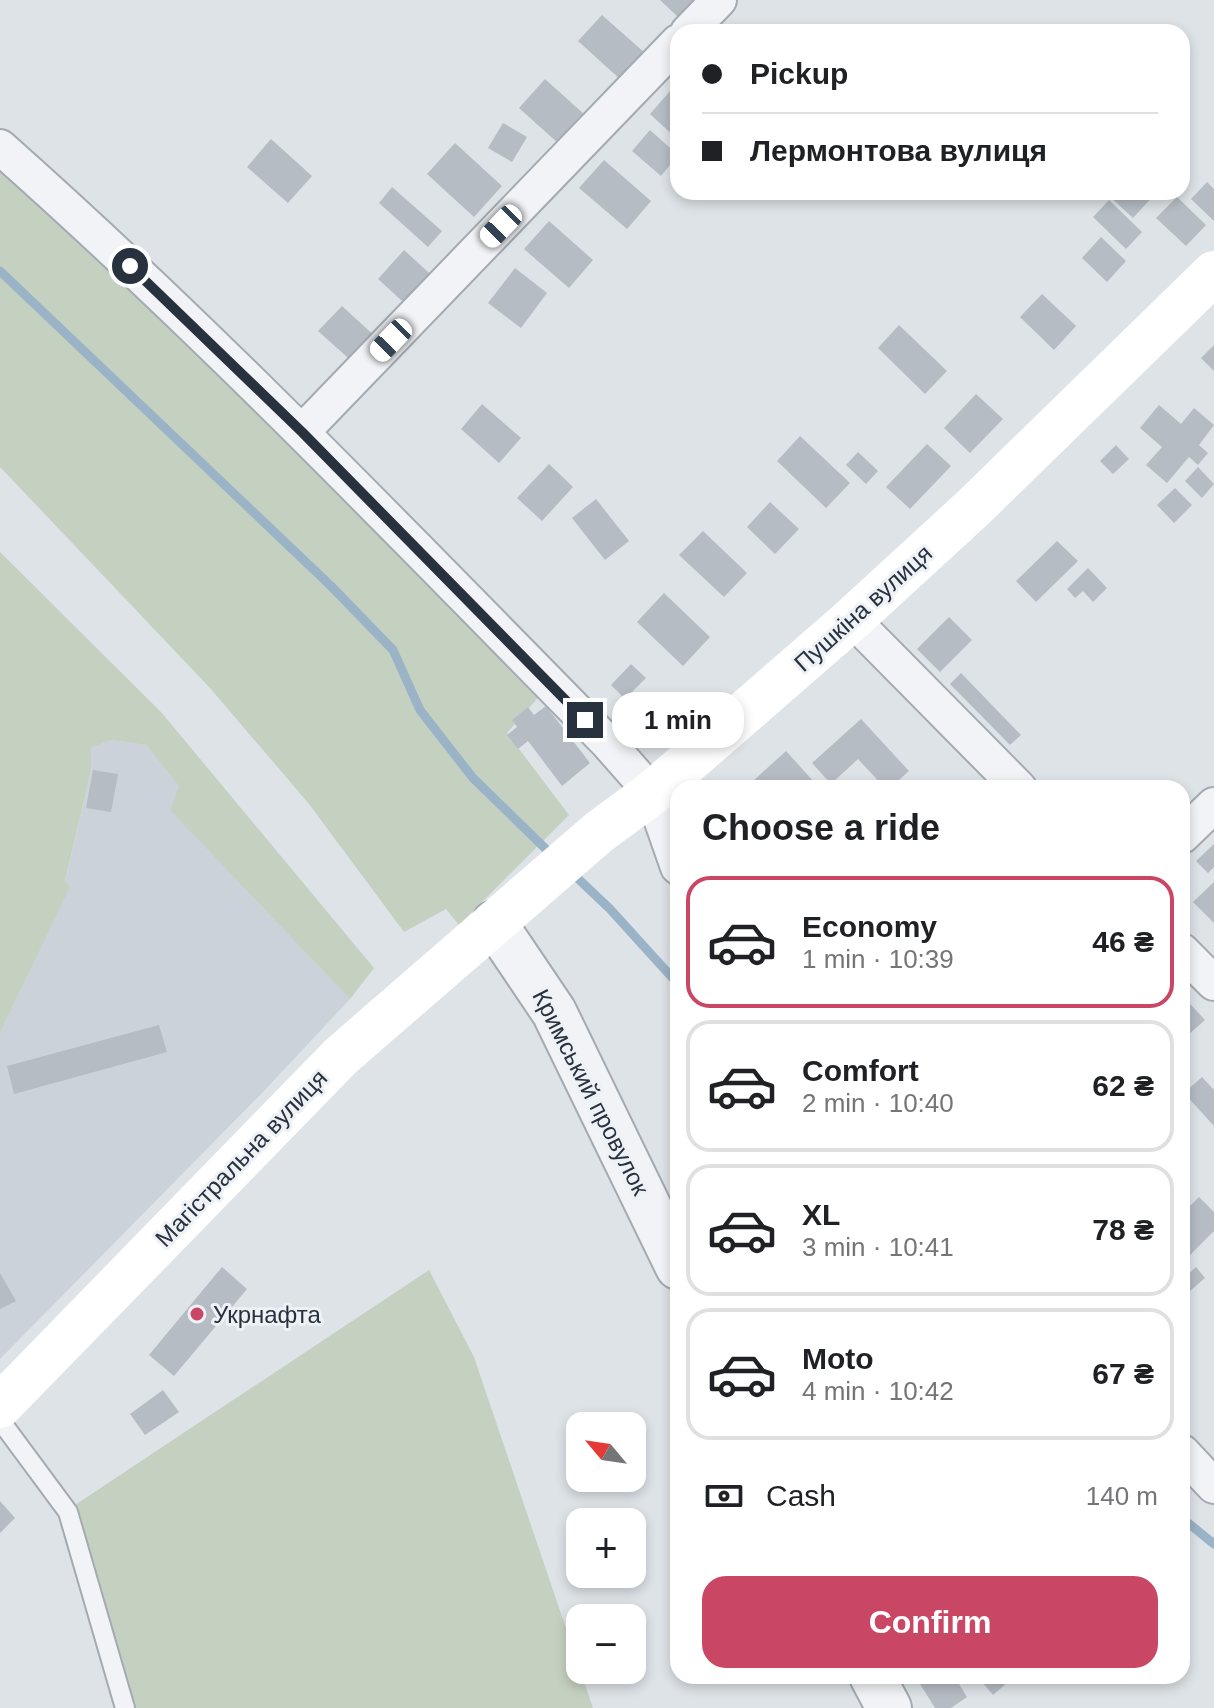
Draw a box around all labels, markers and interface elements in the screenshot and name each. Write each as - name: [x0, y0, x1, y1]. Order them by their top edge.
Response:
- text: Pickup: [750, 57, 848, 90]
- text: Лермонтова вулиця: [750, 134, 1047, 167]
- car: [476, 200, 526, 252]
- route start: [112, 248, 148, 284]
- car: [366, 314, 416, 366]
- street label: Пушкіна вулиця: [789, 539, 937, 677]
- callout: 1 min: [613, 692, 745, 748]
- route end: [567, 702, 603, 738]
- text: 1 min: [644, 705, 712, 735]
- text: Choose a ride: [702, 807, 940, 848]
- icon: car: [706, 906, 778, 978]
- text: Economy: [802, 910, 937, 943]
- text: 46 ₴: [1092, 925, 1154, 958]
- text: 1 min · 10:39: [802, 944, 954, 974]
- street label: Кримський провулок: [527, 985, 655, 1200]
- icon: car: [706, 1050, 778, 1122]
- text: Comfort: [802, 1054, 919, 1087]
- street label: Магістральна вулиця: [150, 1064, 332, 1252]
- text: 62 ₴: [1092, 1069, 1154, 1102]
- text: 2 min · 10:40: [802, 1088, 954, 1118]
- icon: car: [706, 1194, 778, 1266]
- text: XL: [802, 1198, 840, 1231]
- text: 78 ₴: [1092, 1213, 1154, 1246]
- text: 3 min · 10:41: [802, 1232, 954, 1262]
- place label: Укрнафта: [213, 1301, 322, 1328]
- marker: Укрнафта: [188, 1305, 206, 1323]
- icon: car: [706, 1338, 778, 1410]
- text: Moto: [802, 1342, 874, 1375]
- text: 67 ₴: [1092, 1357, 1154, 1390]
- text: 4 min · 10:42: [802, 1376, 954, 1406]
- north arrow: [566, 1412, 646, 1492]
- map controls: [566, 1412, 646, 1684]
- icon: cash: [702, 1474, 746, 1518]
- text: Cash: [766, 1479, 836, 1512]
- text: 140 m: [1086, 1481, 1158, 1511]
- button: +: [566, 1508, 646, 1588]
- button: Confirm: [702, 1576, 1158, 1668]
- button: −: [566, 1604, 646, 1684]

